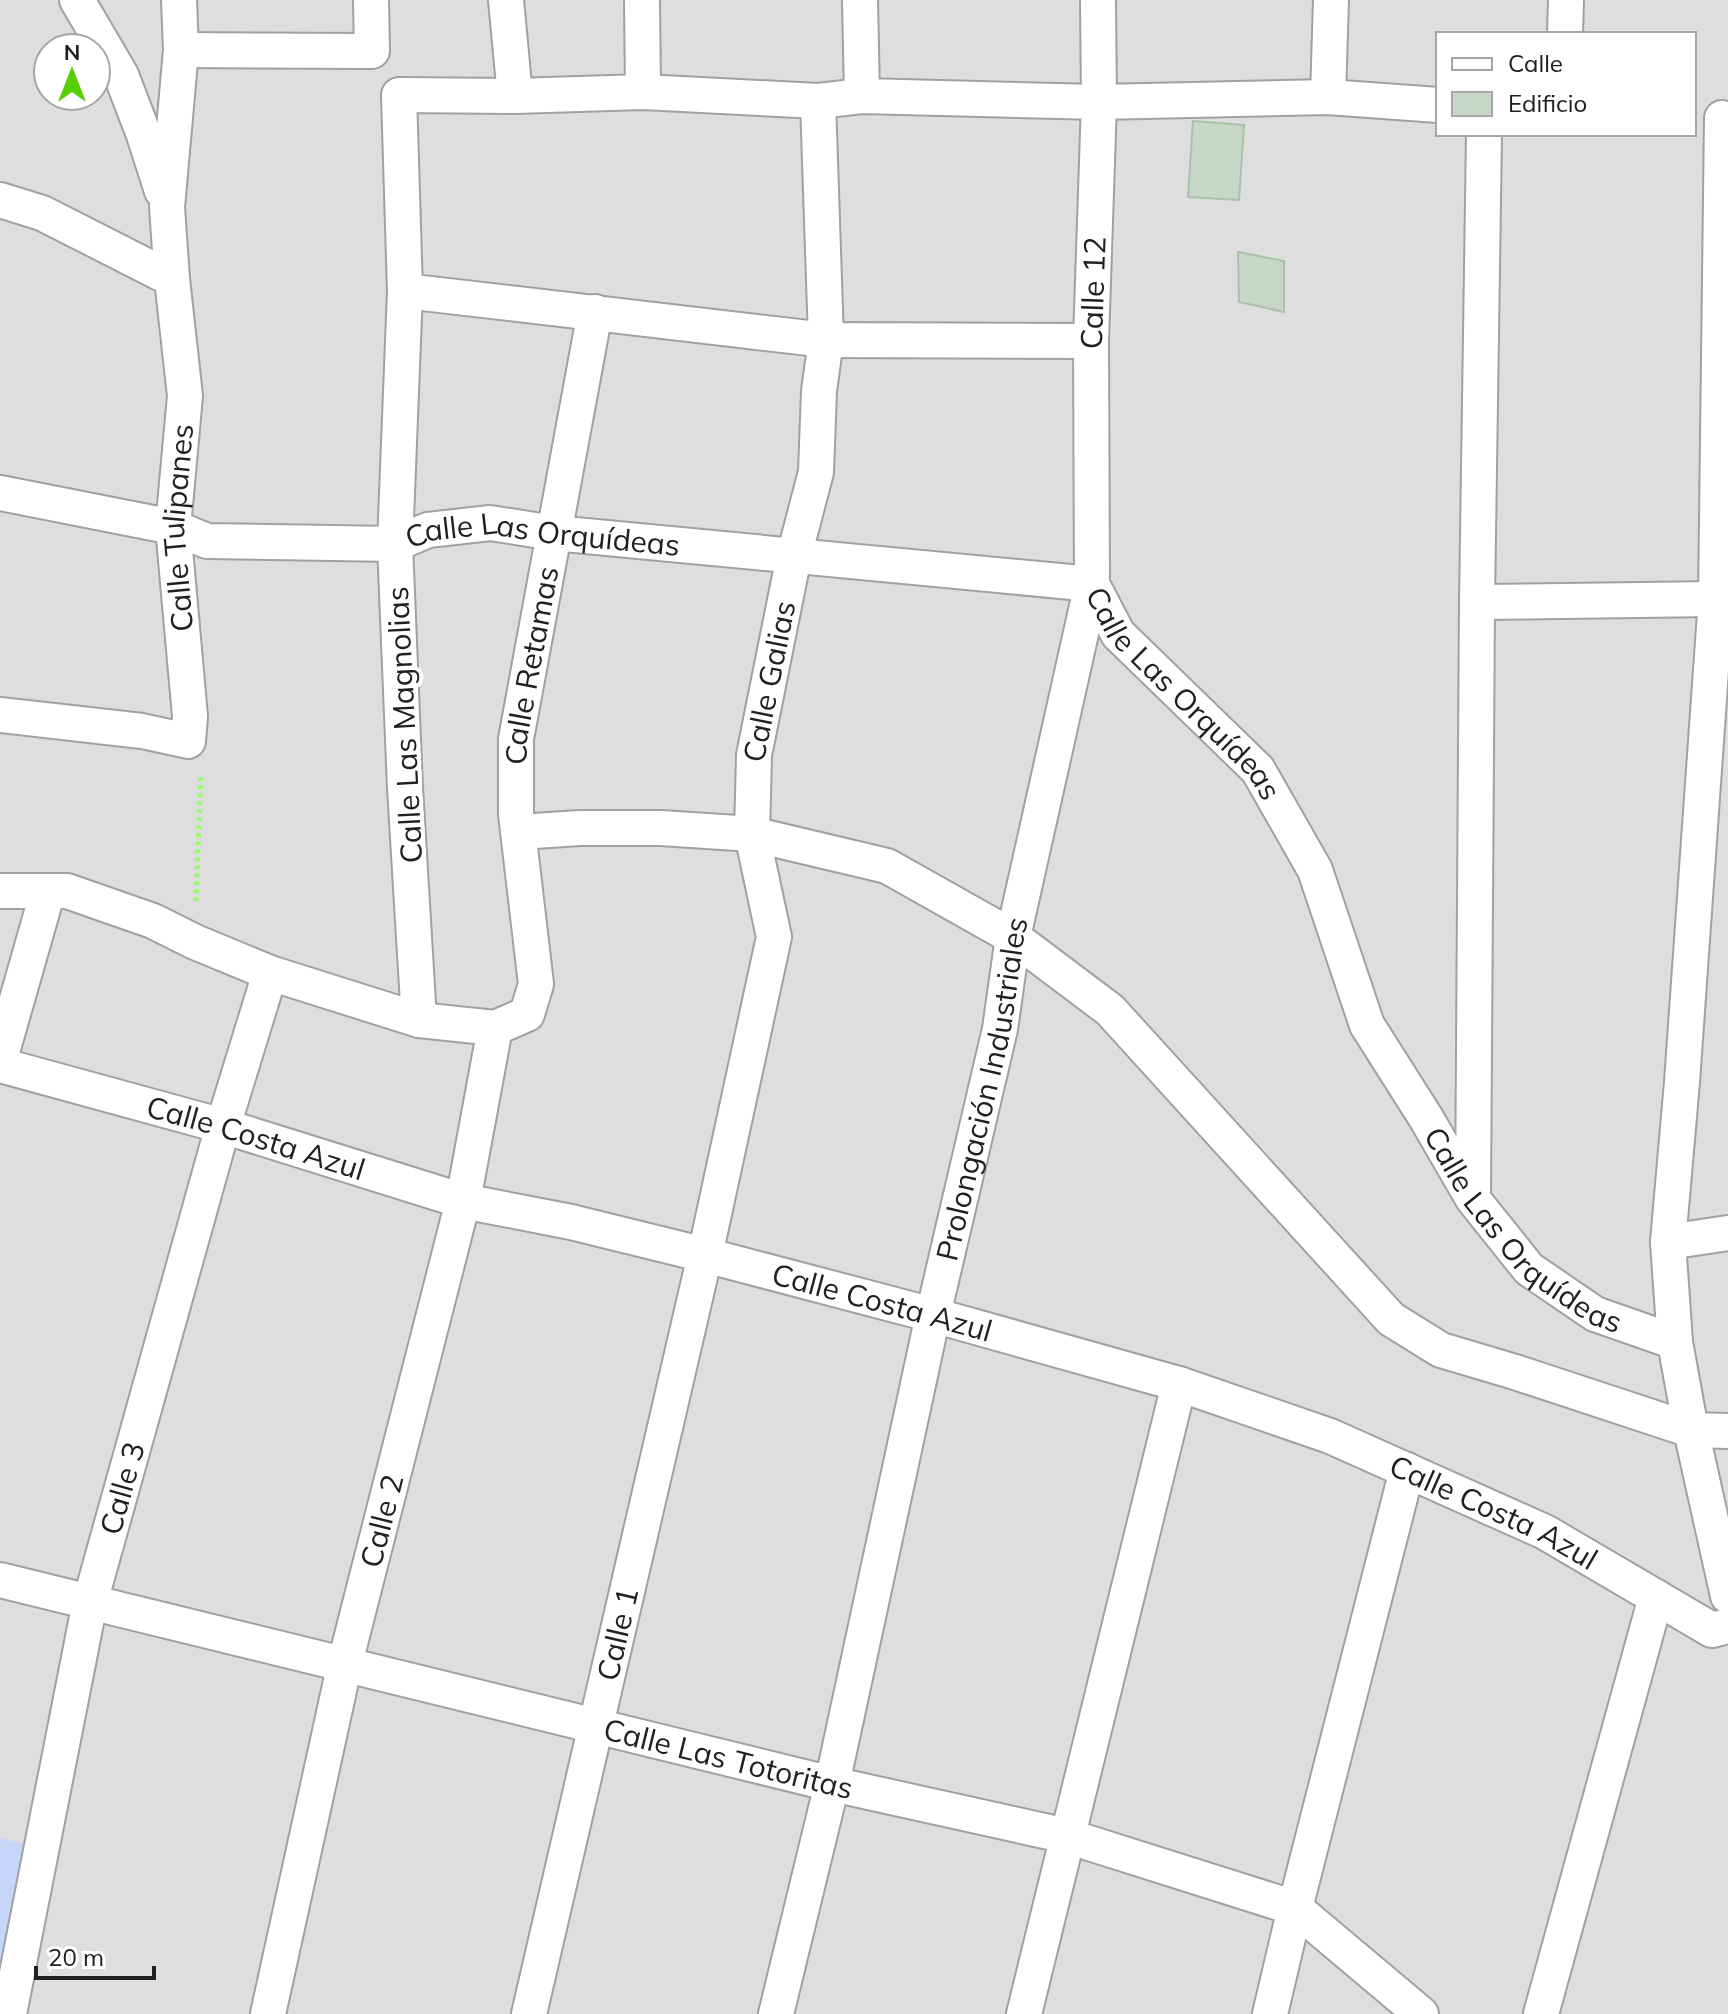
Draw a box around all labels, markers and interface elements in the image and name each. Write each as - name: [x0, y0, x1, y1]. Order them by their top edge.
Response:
- north arrow: [32, 32, 112, 112]
- legend: [1436, 32, 1696, 136]
- text: N: [64, 38, 80, 66]
- text: Calle: [1508, 48, 1563, 78]
- text: Edificio: [1508, 88, 1587, 118]
- street label: Calle 12: [1072, 236, 1113, 350]
- street label: Calle Tulipanes: [154, 422, 201, 634]
- street label: Calle Las Orquídeas: [399, 503, 682, 564]
- street label: Calle Retamas: [496, 563, 567, 765]
- street label: Calle Las Orquídeas: [1078, 580, 1290, 806]
- street label: Calle Las Magnolias: [378, 586, 430, 864]
- street label: Calle Galias: [734, 597, 804, 765]
- street label: Prolongación Industriales: [927, 913, 1036, 1264]
- street label: Calle Costa Azul: [142, 1087, 370, 1188]
- street label: Calle Las Orquídeas: [1416, 1120, 1627, 1341]
- street label: Calle Costa Azul: [768, 1254, 997, 1350]
- street label: Calle 3: [91, 1438, 153, 1539]
- street label: Calle Costa Azul: [1384, 1446, 1605, 1578]
- street label: Calle 2: [351, 1470, 411, 1571]
- street label: Calle 1: [588, 1584, 646, 1684]
- street label: Calle Las Totoritas: [600, 1710, 857, 1807]
- scale bar: [36, 1930, 154, 1980]
- text: 20 m: [48, 1942, 104, 1972]

